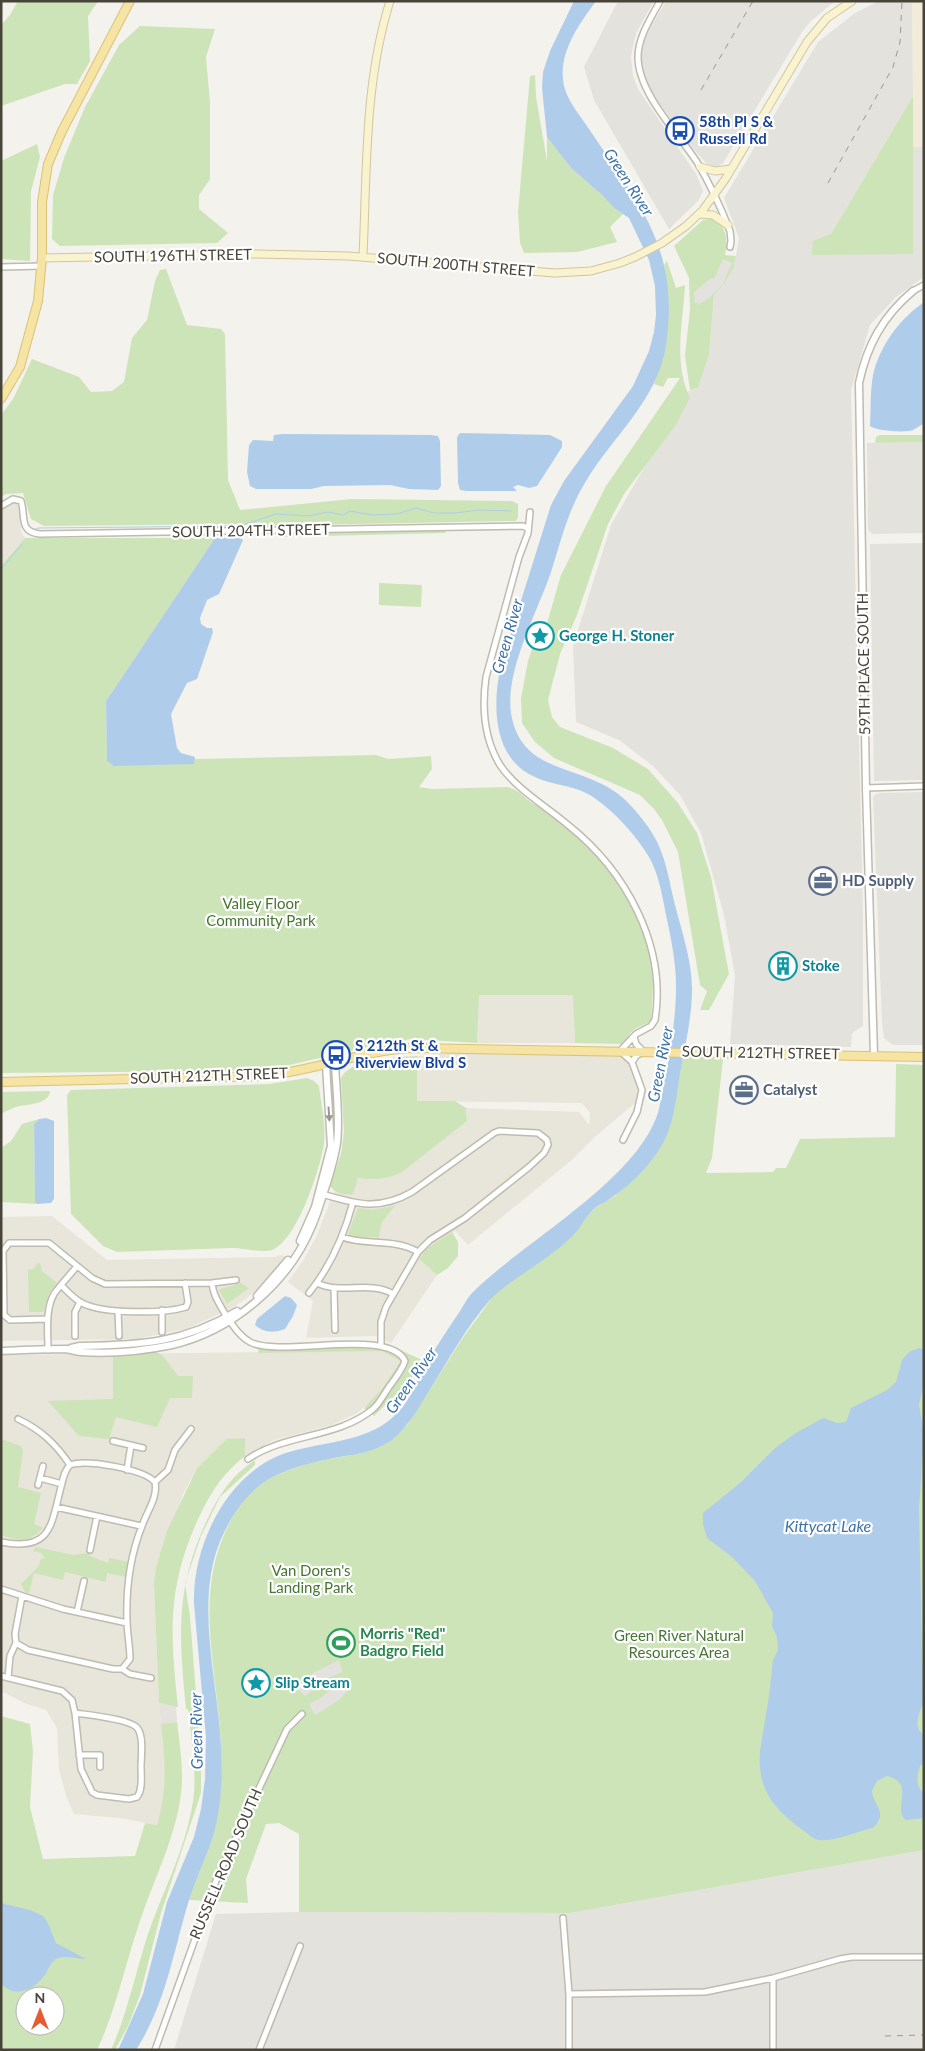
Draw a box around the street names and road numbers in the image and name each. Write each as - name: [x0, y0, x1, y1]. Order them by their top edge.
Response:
- street label: SOUTH 196TH STREET: [94, 245, 252, 265]
- street label: SOUTH 200TH STREET: [377, 248, 536, 280]
- street label: SOUTH 204TH STREET: [172, 520, 330, 540]
- street label: 59TH PLACE SOUTH: [853, 593, 873, 735]
- street label: SOUTH 212TH STREET: [682, 1042, 840, 1062]
- street label: SOUTH 212TH STREET: [130, 1063, 288, 1087]
- street label: RUSSELL ROAD SOUTH: [185, 1786, 265, 1942]

